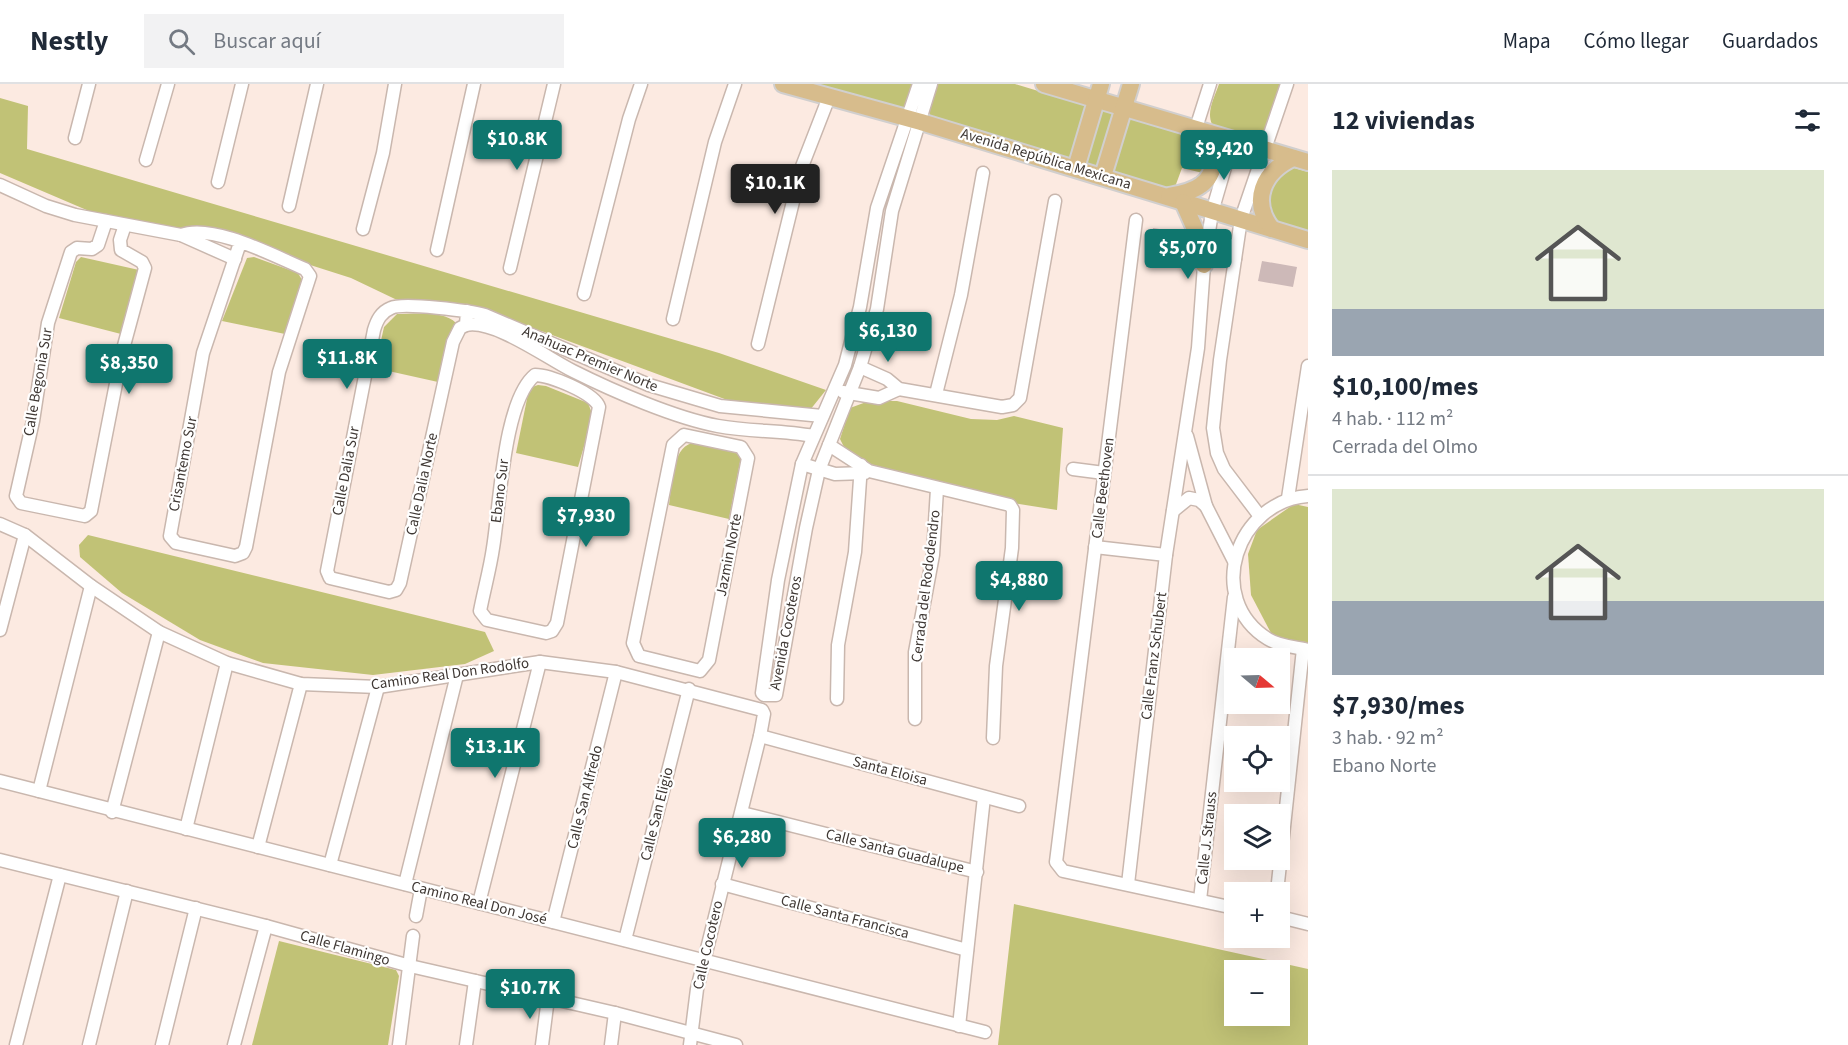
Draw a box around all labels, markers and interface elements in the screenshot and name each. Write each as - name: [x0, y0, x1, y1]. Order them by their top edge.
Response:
- search box: [144, 14, 564, 68]
- text: Nestly: [30, 21, 108, 61]
- icon: search: [165, 25, 198, 58]
- text: Buscar aquí: [213, 25, 321, 57]
- text: Mapa: [1503, 26, 1551, 56]
- text: Cómo llegar: [1584, 26, 1689, 56]
- text: Guardados: [1722, 26, 1818, 56]
- text: 12 viviendas: [1332, 102, 1475, 139]
- icon: filters: [1791, 104, 1824, 137]
- pin: $10.8K: [468, 120, 566, 171]
- street label: Avenida República Mexicana: [958, 123, 1134, 195]
- text: $10.8K: [487, 125, 547, 153]
- pin: $9,420: [1175, 130, 1273, 181]
- text: $9,420: [1195, 135, 1253, 163]
- pin: $10.1K: [726, 164, 824, 215]
- text: $10.1K: [745, 169, 805, 197]
- icon: home: [1524, 209, 1632, 317]
- pin: $5,070: [1139, 229, 1237, 280]
- text: $5,070: [1159, 234, 1217, 262]
- pin: $6,130: [839, 312, 937, 363]
- text: $6,130: [859, 317, 917, 345]
- street label: Anahuac Premier Norte: [519, 321, 661, 397]
- street label: Calle Begonia Sur: [18, 325, 58, 438]
- pin: $11.8K: [298, 339, 396, 390]
- pin: $8,350: [80, 344, 178, 395]
- text: $11.8K: [317, 344, 377, 372]
- text: $8,350: [100, 349, 158, 377]
- text: $10,100/mes: [1332, 368, 1478, 405]
- text: 4 hab. · 112 m²: [1332, 405, 1453, 433]
- street label: Crisantemo Sur: [163, 414, 203, 513]
- street label: Calle Dalia Sur: [327, 424, 365, 517]
- street label: Calle Dalia Norte: [401, 431, 443, 537]
- text: Cerrada del Olmo: [1332, 433, 1478, 461]
- street label: Calle Beethoven: [1086, 436, 1120, 540]
- street label: Ebano Sur: [486, 457, 514, 524]
- pin: $7,930: [537, 497, 635, 548]
- text: $7,930: [557, 502, 615, 530]
- street label: Cerrada del Rododendro: [906, 509, 946, 663]
- street label: Jazmin Norte: [711, 512, 747, 598]
- icon: home: [1524, 528, 1632, 636]
- pin: $4,880: [970, 561, 1068, 612]
- text: $4,880: [990, 566, 1048, 594]
- street label: Avenida Cocoteros: [765, 574, 807, 692]
- street label: Calle Franz Schubert: [1136, 591, 1172, 721]
- north arrow: [1224, 648, 1290, 714]
- map controls: [1224, 648, 1290, 1026]
- street label: Camino Real Don Rodolfo: [370, 653, 530, 695]
- text: $7,930/mes: [1332, 687, 1465, 724]
- text: 3 hab. · 92 m²: [1332, 724, 1444, 752]
- button: locate: [1224, 726, 1290, 792]
- pin: $13.1K: [446, 728, 544, 779]
- text: $13.1K: [465, 733, 525, 761]
- street label: Calle San Alfredo: [562, 743, 608, 851]
- street label: Santa Eloisa: [850, 751, 930, 791]
- text: Ebano Norte: [1332, 752, 1436, 780]
- street label: Calle San Eligio: [635, 765, 679, 863]
- street label: Calle J. Strauss: [1192, 790, 1222, 886]
- button: layers: [1224, 804, 1290, 870]
- pin: $6,280: [693, 818, 791, 869]
- text: $6,280: [713, 823, 771, 851]
- street label: Calle Santa Guadalupe: [824, 824, 966, 878]
- street label: Camino Real Don José: [409, 876, 549, 930]
- button: +: [1224, 882, 1290, 948]
- street label: Calle Santa Francisca: [778, 890, 912, 944]
- street label: Calle Cocotero: [688, 898, 728, 992]
- street label: Calle Flamingo: [297, 925, 393, 971]
- button: −: [1224, 960, 1290, 1026]
- pin: $10.7K: [481, 969, 579, 1020]
- text: $10.7K: [500, 974, 560, 1002]

